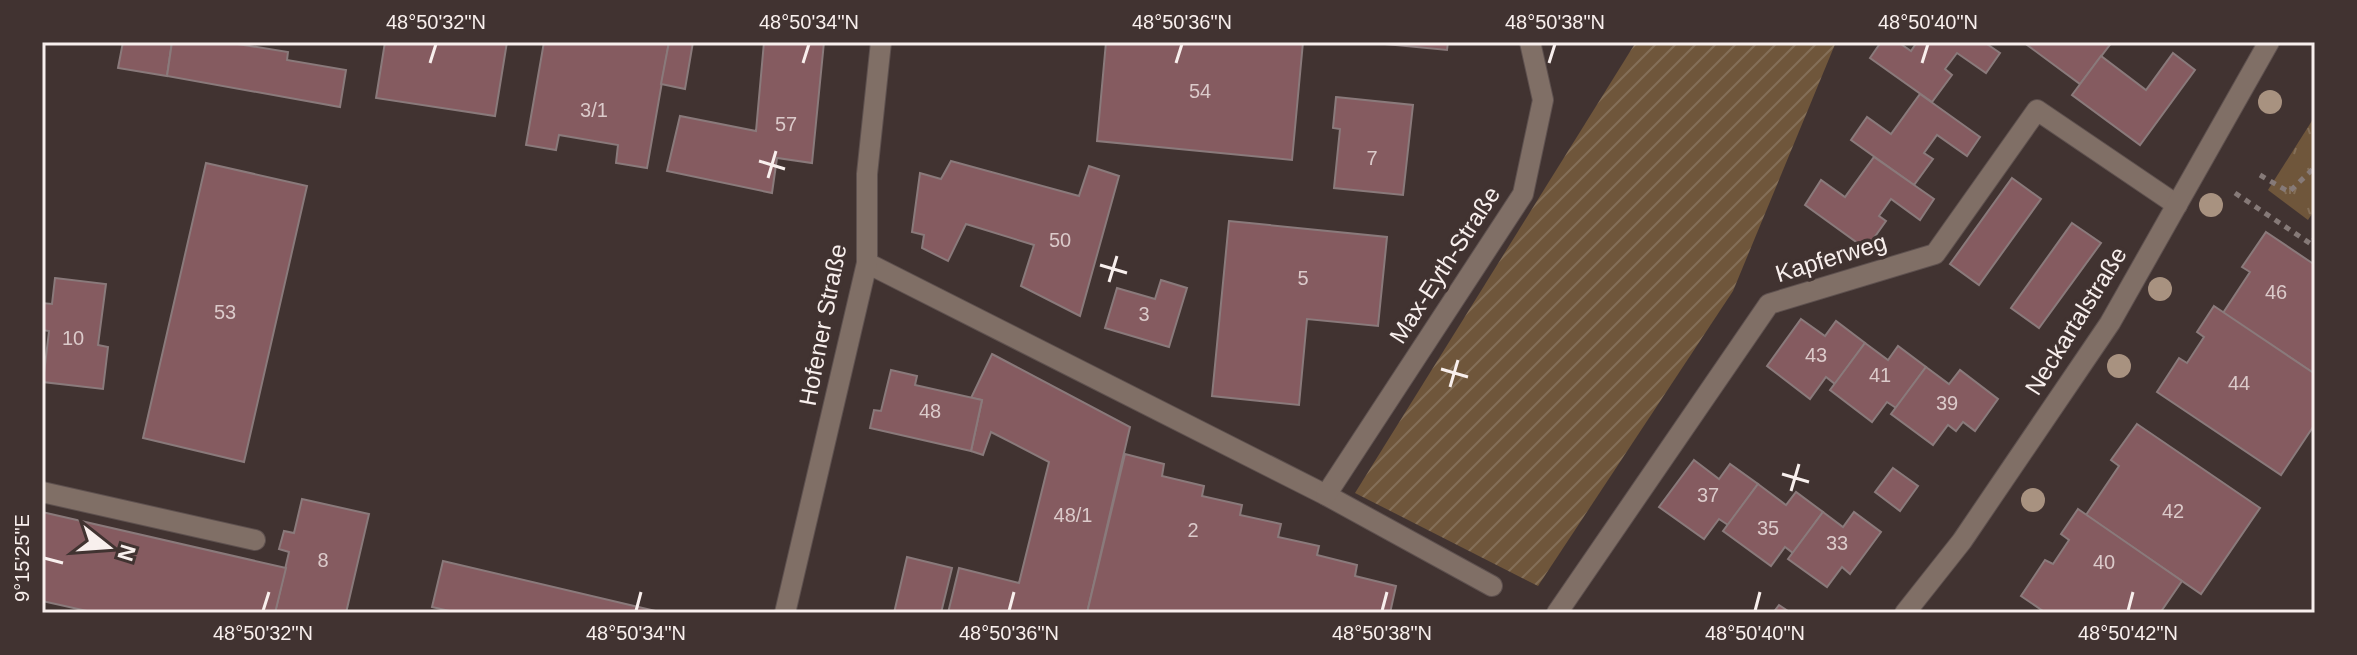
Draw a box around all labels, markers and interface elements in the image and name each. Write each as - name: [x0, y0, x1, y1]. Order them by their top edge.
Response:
- text: 48°50'32"N: [386, 11, 486, 33]
- text: 48°50'34"N: [759, 11, 859, 33]
- text: 48°50'36"N: [1132, 11, 1232, 33]
- text: 48°50'38"N: [1505, 11, 1605, 33]
- text: 48°50'40"N: [1878, 11, 1978, 33]
- house number: 54: [1189, 80, 1211, 102]
- house number: 3/1: [580, 99, 608, 121]
- house number: 57: [775, 113, 797, 135]
- house number: 7: [1366, 147, 1378, 169]
- street label: Max-Eyth-Straße: [1384, 181, 1505, 348]
- street label: Kapferweg: [1772, 228, 1890, 287]
- house number: 50: [1049, 229, 1071, 251]
- street label: Hofener Straße: [794, 242, 851, 408]
- street label: Neckartalstraße: [2019, 242, 2132, 400]
- house number: 5: [1297, 267, 1309, 289]
- house number: 46: [2265, 281, 2287, 303]
- house number: 53: [214, 301, 236, 323]
- house number: 3: [1138, 303, 1150, 325]
- house number: 10: [62, 327, 84, 349]
- house number: 43: [1805, 344, 1827, 366]
- house number: 41: [1869, 364, 1891, 386]
- house number: 44: [2228, 372, 2250, 394]
- house number: 39: [1936, 392, 1958, 414]
- house number: 48: [919, 400, 941, 422]
- house number: 37: [1697, 484, 1719, 506]
- house number: 42: [2162, 500, 2184, 522]
- house number: 48/1: [1054, 504, 1092, 526]
- north arrow: [68, 507, 148, 587]
- text: 9°15'25"E: [11, 514, 33, 602]
- house number: 35: [1757, 517, 1779, 539]
- house number: 2: [1187, 519, 1199, 541]
- house number: 33: [1826, 532, 1848, 554]
- text: N: [112, 541, 141, 564]
- house number: 8: [317, 549, 329, 571]
- house number: 40: [2093, 551, 2115, 573]
- text: 48°50'32"N: [213, 622, 313, 644]
- text: 48°50'34"N: [586, 622, 686, 644]
- text: 48°50'36"N: [959, 622, 1059, 644]
- text: 48°50'38"N: [1332, 622, 1432, 644]
- text: 48°50'40"N: [1705, 622, 1805, 644]
- text: 48°50'42"N: [2078, 622, 2178, 644]

